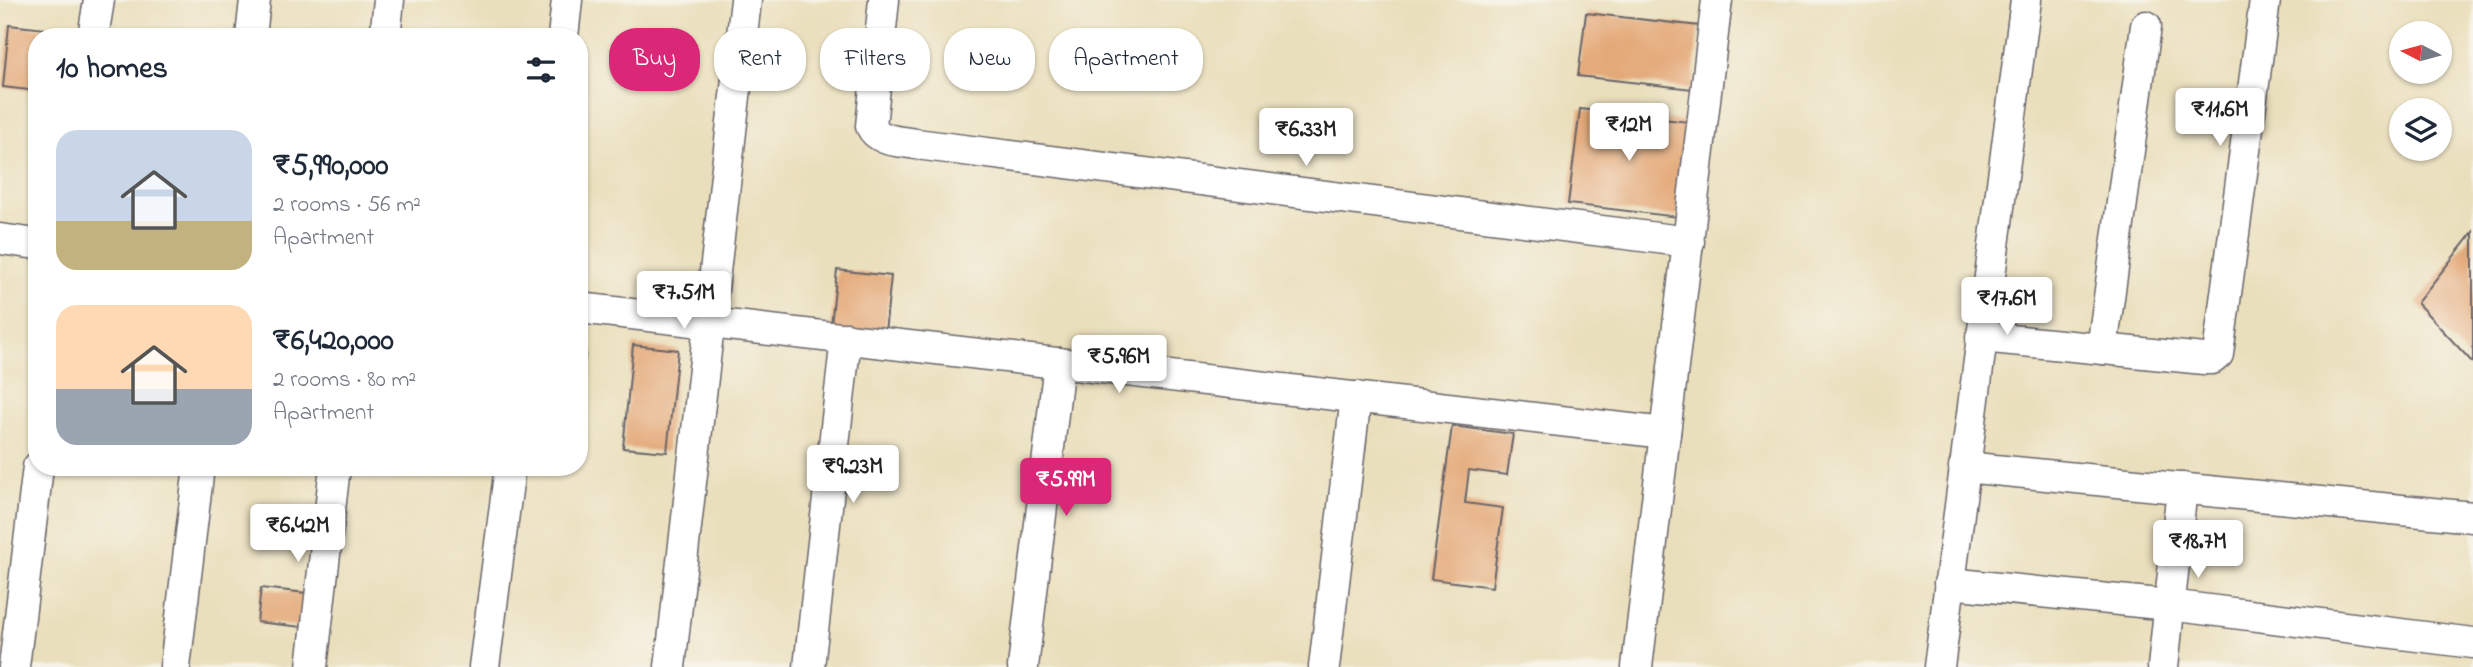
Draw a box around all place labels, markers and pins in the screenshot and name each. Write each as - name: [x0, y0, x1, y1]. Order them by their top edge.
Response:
- pin: ₹11.6M: [2163, 88, 2277, 148]
- pin: ₹12M: [1588, 104, 1670, 163]
- pin: ₹6.33M: [1249, 108, 1363, 168]
- pin: ₹7.51M: [627, 272, 741, 331]
- pin: ₹17.6M: [1950, 278, 2064, 337]
- pin: ₹5.96M: [1062, 336, 1176, 395]
- pin: ₹9.23M: [796, 446, 910, 505]
- pin: ₹5.99M: [1009, 458, 1123, 518]
- pin: ₹6.42M: [241, 504, 355, 564]
- pin: ₹18.7M: [2141, 520, 2255, 580]

